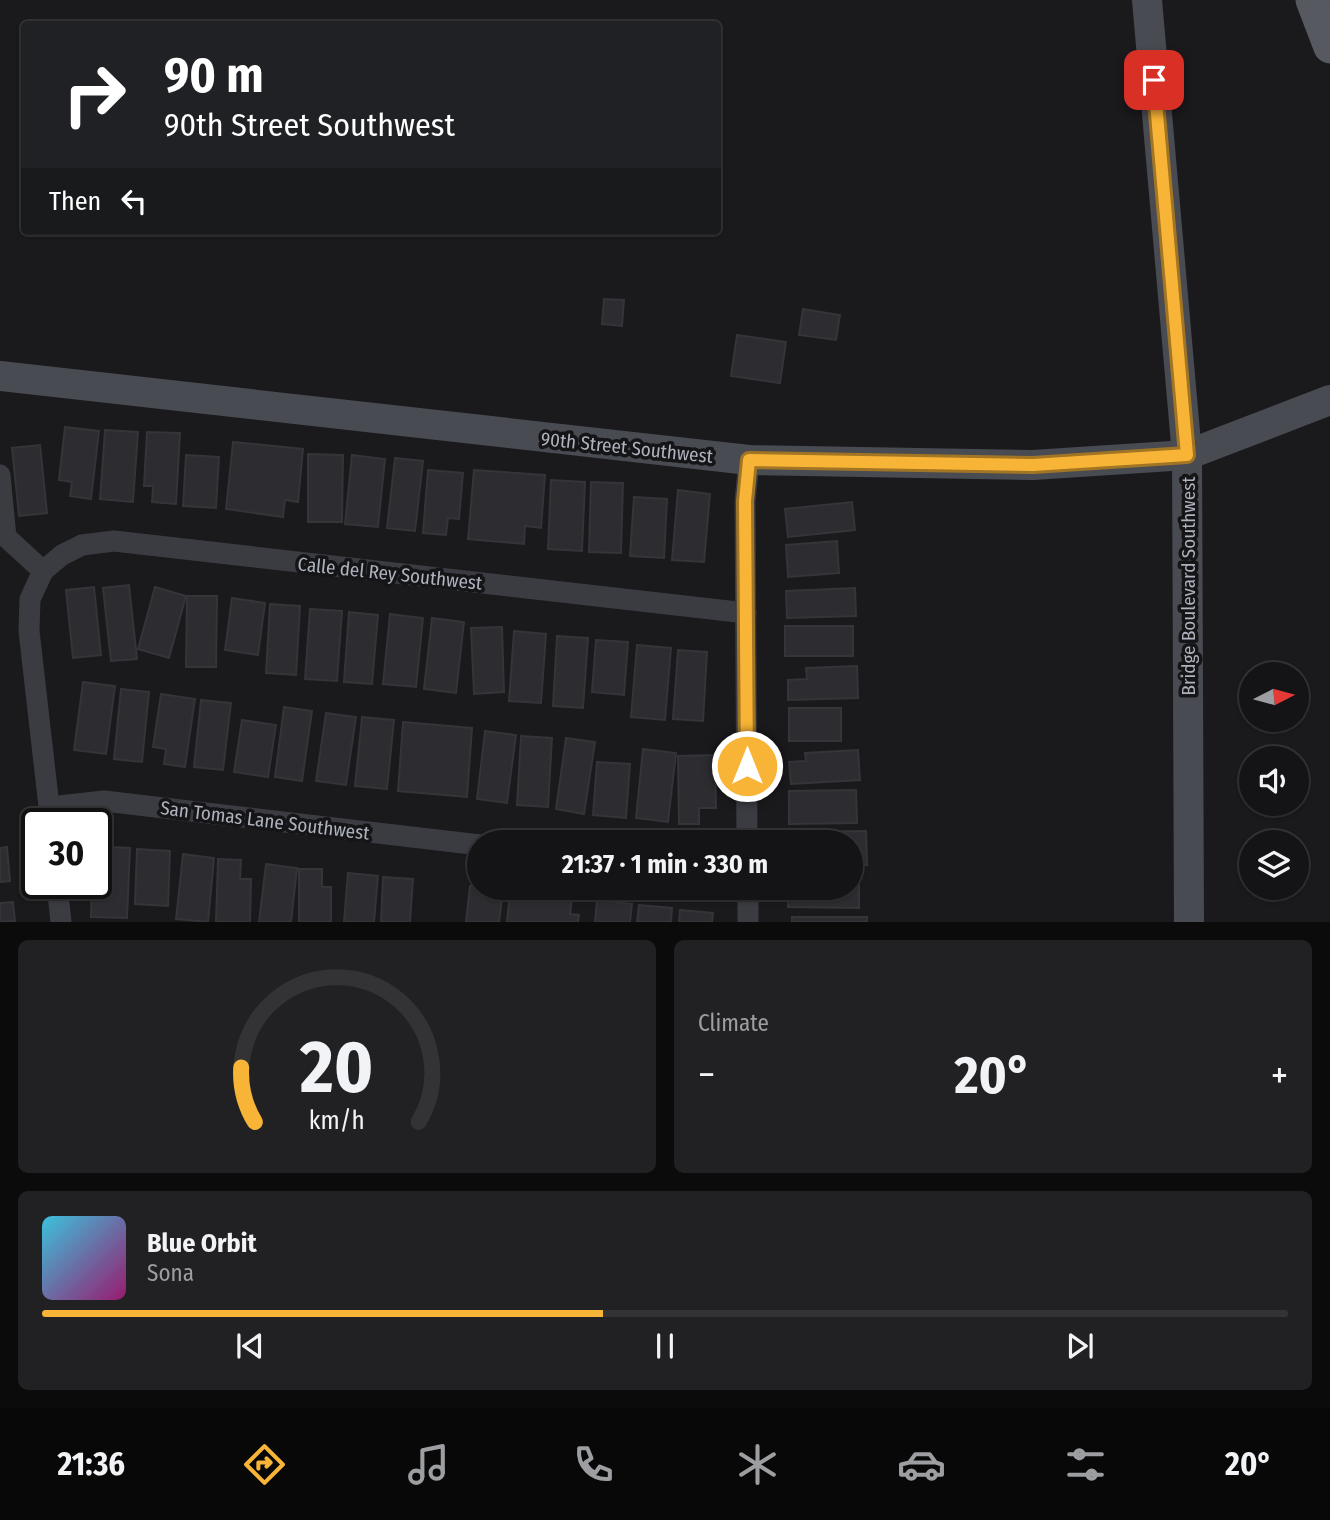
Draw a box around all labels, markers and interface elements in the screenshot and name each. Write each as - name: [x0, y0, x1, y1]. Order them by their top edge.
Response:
- text: 90 m: [164, 46, 264, 105]
- icon: right: [49, 49, 140, 140]
- pin: [1124, 50, 1184, 110]
- icon: arrive: [1135, 61, 1173, 99]
- text: 90th Street Southwest: [164, 106, 455, 144]
- icon: left: [115, 182, 153, 220]
- text: Then: [49, 186, 101, 217]
- street label: 90th Street Southwest: [540, 427, 715, 468]
- street label: Bridge Boulevard Southwest: [1177, 476, 1200, 696]
- street label: Calle del Rey Southwest: [297, 552, 484, 595]
- north arrow: [1239, 662, 1309, 732]
- map controls: [1239, 662, 1309, 900]
- position arrow: [710, 729, 784, 803]
- button: sound: [1239, 746, 1309, 816]
- street label: San Tomas Lane Southwest: [159, 796, 372, 845]
- speed limit sign: 30: [21, 808, 112, 899]
- button: layers: [1239, 830, 1309, 900]
- text: 21:37 · 1 min · 330 m: [562, 849, 768, 880]
- text: Climate: [698, 1009, 769, 1037]
- text: 20: [299, 1025, 374, 1112]
- text: 20°: [955, 1044, 1031, 1107]
- text: −: [698, 1052, 715, 1098]
- text: +: [1271, 1052, 1288, 1098]
- text: km/h: [309, 1106, 365, 1136]
- text: Blue Orbit: [147, 1228, 257, 1259]
- text: Sona: [147, 1259, 194, 1287]
- icon: previous: [231, 1327, 269, 1365]
- icon: pause: [646, 1327, 684, 1365]
- icon: next: [1061, 1327, 1099, 1365]
- icon: directions: [240, 1440, 289, 1489]
- icon: music: [404, 1440, 453, 1489]
- icon: phone: [569, 1440, 618, 1489]
- icon: climate: [733, 1440, 782, 1489]
- icon: car: [897, 1440, 946, 1489]
- icon: filters: [1061, 1440, 1110, 1489]
- text: 21:36: [58, 1445, 125, 1483]
- text: 20°: [1225, 1445, 1272, 1483]

